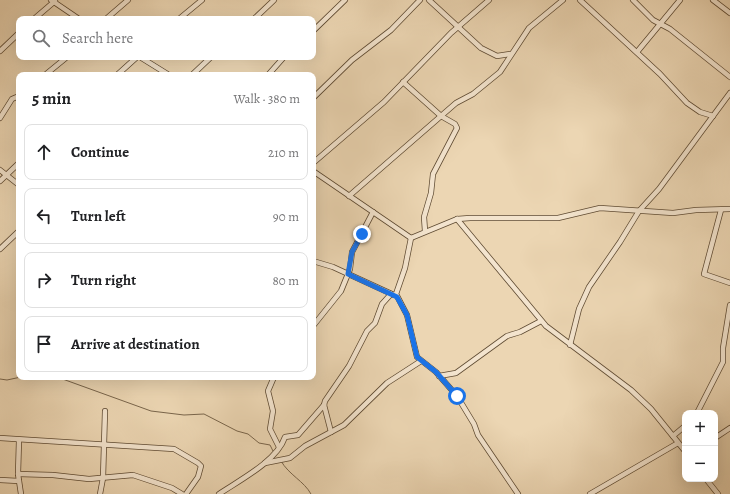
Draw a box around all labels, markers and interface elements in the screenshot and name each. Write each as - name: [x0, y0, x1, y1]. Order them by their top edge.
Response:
- search box: [16, 16, 316, 60]
- icon: search: [30, 27, 52, 49]
- text: Search here: [62, 28, 133, 48]
- text: 5 min: [32, 87, 71, 110]
- text: Walk · 380 m: [233, 90, 300, 107]
- icon: ahead: [33, 141, 55, 163]
- text: Continue: [71, 142, 129, 162]
- text: 210 m: [268, 144, 299, 161]
- icon: left: [33, 205, 55, 227]
- text: Turn left: [71, 206, 126, 226]
- text: 90 m: [273, 208, 299, 225]
- route end: [353, 225, 371, 243]
- icon: right: [33, 269, 55, 291]
- text: Turn right: [71, 270, 136, 290]
- text: 80 m: [272, 272, 299, 289]
- icon: arrive: [33, 333, 55, 355]
- text: Arrive at destination: [71, 334, 200, 354]
- route start: [448, 387, 466, 405]
- map controls: [682, 410, 718, 482]
- button: +: [682, 410, 718, 446]
- button: −: [682, 446, 718, 482]

